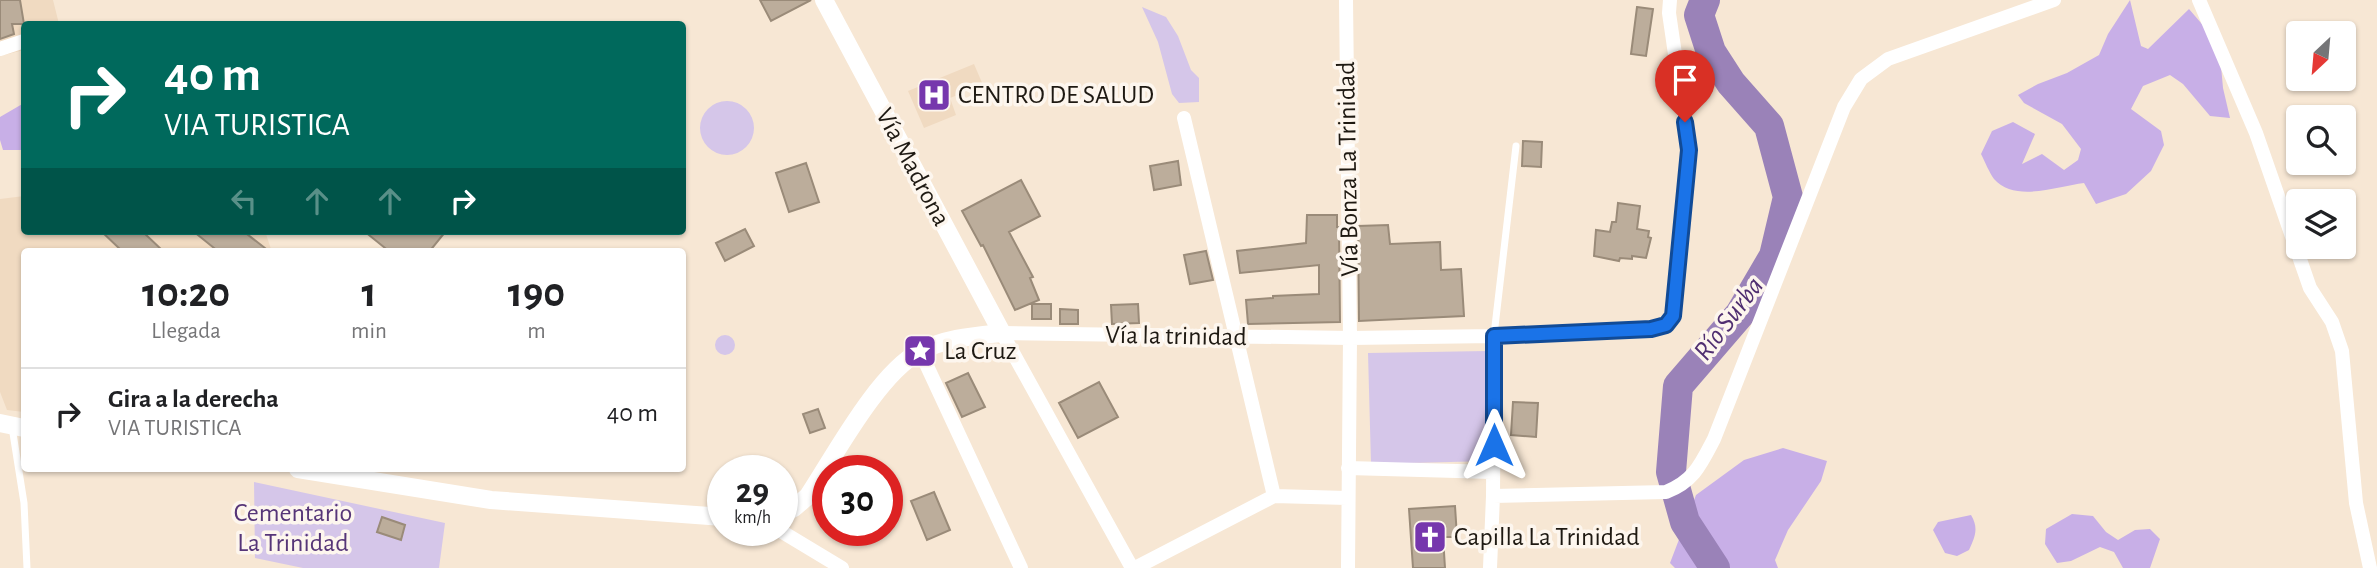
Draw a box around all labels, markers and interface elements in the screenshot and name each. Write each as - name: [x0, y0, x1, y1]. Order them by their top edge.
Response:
- north arrow: [2286, 21, 2356, 91]
- map controls: [2286, 21, 2356, 259]
- icon: right: [49, 49, 140, 140]
- pin: [1655, 50, 1715, 122]
- text: 40 m: [164, 51, 261, 100]
- street label: Vía Bonza La Trinidad: [1333, 61, 1363, 277]
- icon: arrive: [1666, 61, 1704, 99]
- hospital icon: CENTRO DE SALUD: [915, 76, 953, 114]
- place label: CENTRO DE SALUD: [958, 82, 1154, 108]
- street label: Vía Madrona: [871, 104, 955, 230]
- button: search: [2286, 105, 2356, 175]
- text: VIA TURISTICA: [164, 109, 350, 141]
- icon: left: [225, 182, 263, 220]
- icon: ahead: [298, 182, 336, 220]
- icon: ahead: [371, 182, 409, 220]
- icon: right: [444, 182, 482, 220]
- button: layers: [2286, 189, 2356, 259]
- text: 10:20: [142, 272, 230, 314]
- text: 1: [361, 272, 377, 314]
- text: 190: [508, 272, 565, 314]
- water label: Río Surba: [1689, 272, 1769, 366]
- text: Llegada: [151, 320, 221, 343]
- text: min: [351, 320, 387, 343]
- text: m: [527, 320, 546, 343]
- street label: Vía la trinidad: [1105, 322, 1247, 350]
- place icon: La Cruz: [901, 332, 939, 370]
- place label: La Cruz: [944, 338, 1017, 364]
- text: Gira a la derecha: [108, 386, 279, 412]
- icon: right: [49, 395, 87, 433]
- text: 40 m: [607, 400, 658, 426]
- position arrow: [1457, 408, 1531, 482]
- text: VIA TURISTICA: [108, 417, 242, 440]
- speed limit sign: 30: [812, 455, 903, 546]
- text: 29: [736, 474, 769, 509]
- park label: Cementario La Trinidad: [234, 500, 352, 556]
- text: km/h: [734, 509, 771, 527]
- church icon: Capilla La Trinidad: [1411, 518, 1449, 556]
- place label: Capilla La Trinidad: [1454, 524, 1640, 550]

